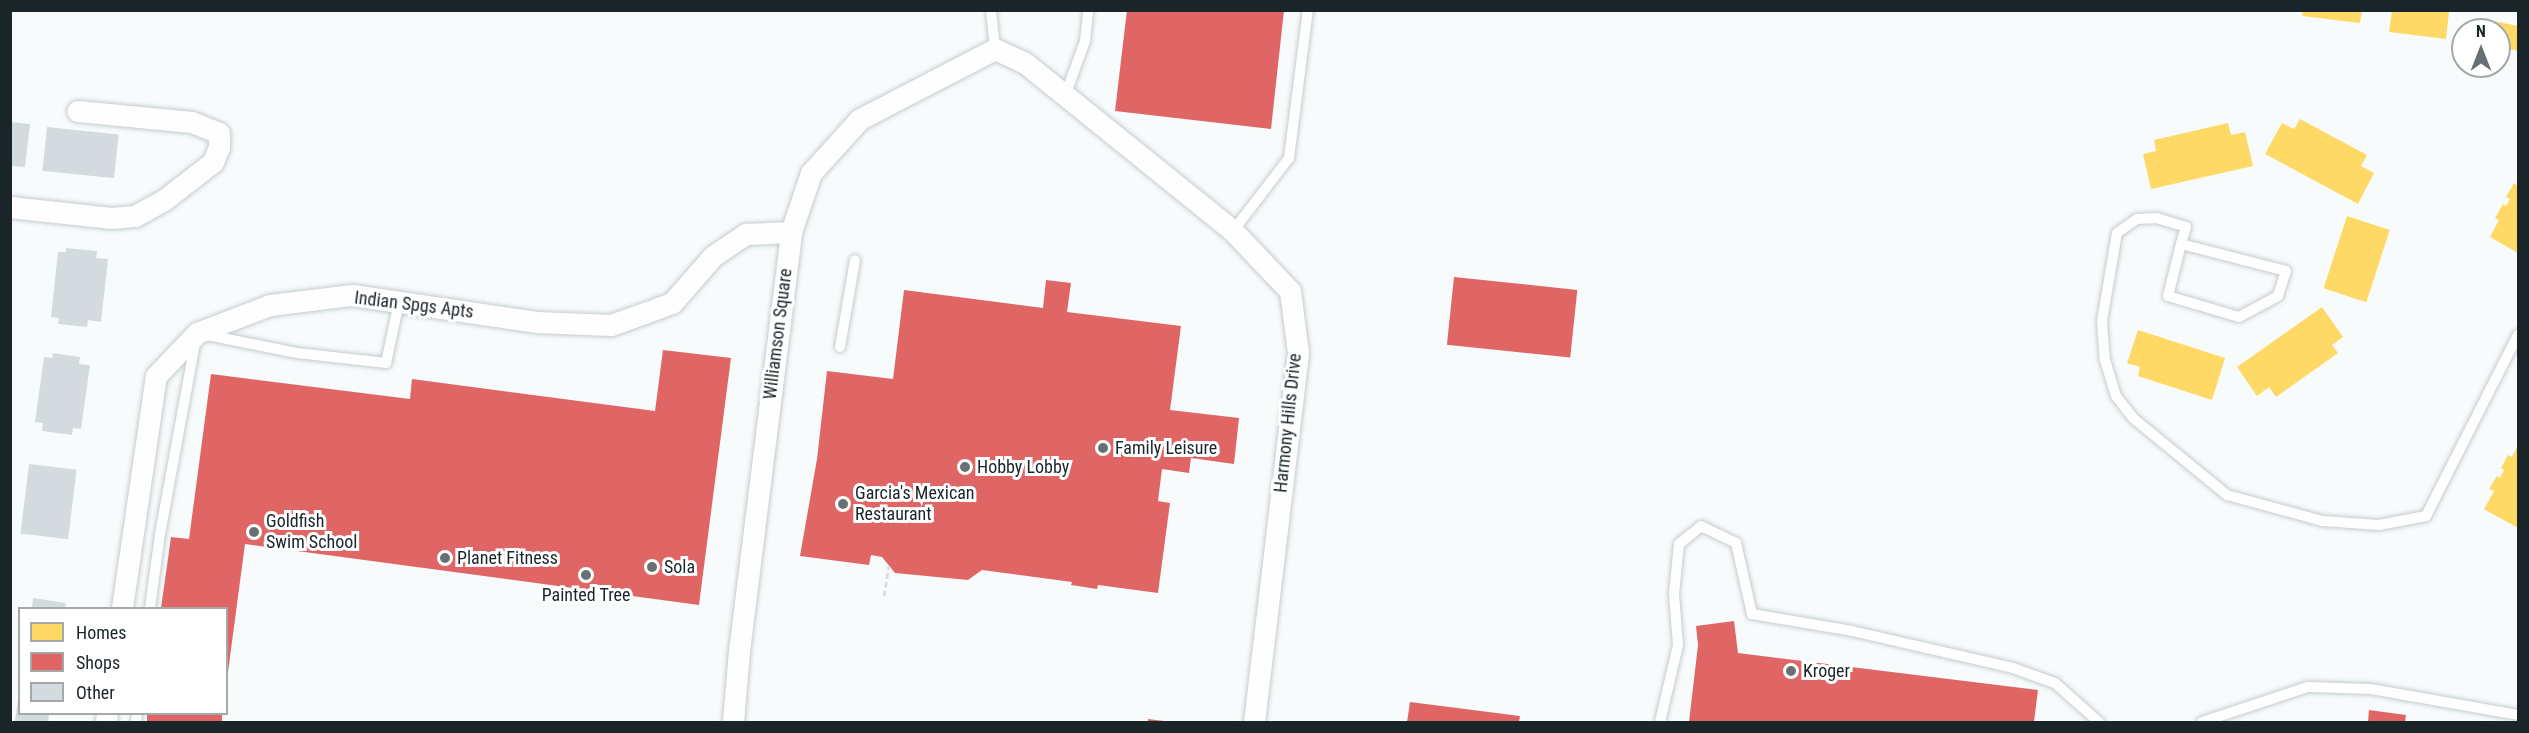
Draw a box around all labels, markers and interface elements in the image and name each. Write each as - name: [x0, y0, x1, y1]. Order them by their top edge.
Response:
- north arrow: [2451, 18, 2511, 78]
- text: N: [2476, 22, 2486, 41]
- street label: Williamson Square: [759, 267, 797, 401]
- street label: Indian Spgs Apts: [353, 287, 475, 323]
- street label: Harmony Hills Drive: [1270, 352, 1306, 494]
- place label: Family Leisure: [1115, 437, 1217, 459]
- marker: Family Leisure: [1096, 441, 1110, 455]
- place label: Hobby Lobby: [977, 456, 1069, 478]
- marker: Hobby Lobby: [958, 460, 972, 474]
- place label: Garcia's Mexican Restaurant: [855, 483, 975, 526]
- marker: Garcia's Mexican Restaurant: [836, 497, 850, 511]
- place label: Goldfish Swim School: [266, 511, 357, 554]
- marker: Goldfish Swim School: [247, 525, 261, 539]
- place label: Planet Fitness: [457, 547, 558, 569]
- marker: Planet Fitness: [438, 551, 452, 565]
- place label: Sola: [664, 556, 695, 578]
- marker: Sola: [645, 560, 659, 574]
- marker: Painted Tree: [579, 568, 593, 582]
- place label: Painted Tree: [541, 584, 631, 606]
- legend: [18, 607, 228, 715]
- text: Homes: [76, 622, 126, 643]
- text: Shops: [76, 652, 120, 673]
- place label: Kroger: [1803, 660, 1850, 682]
- marker: Kroger: [1784, 664, 1798, 678]
- text: Other: [76, 682, 115, 703]

